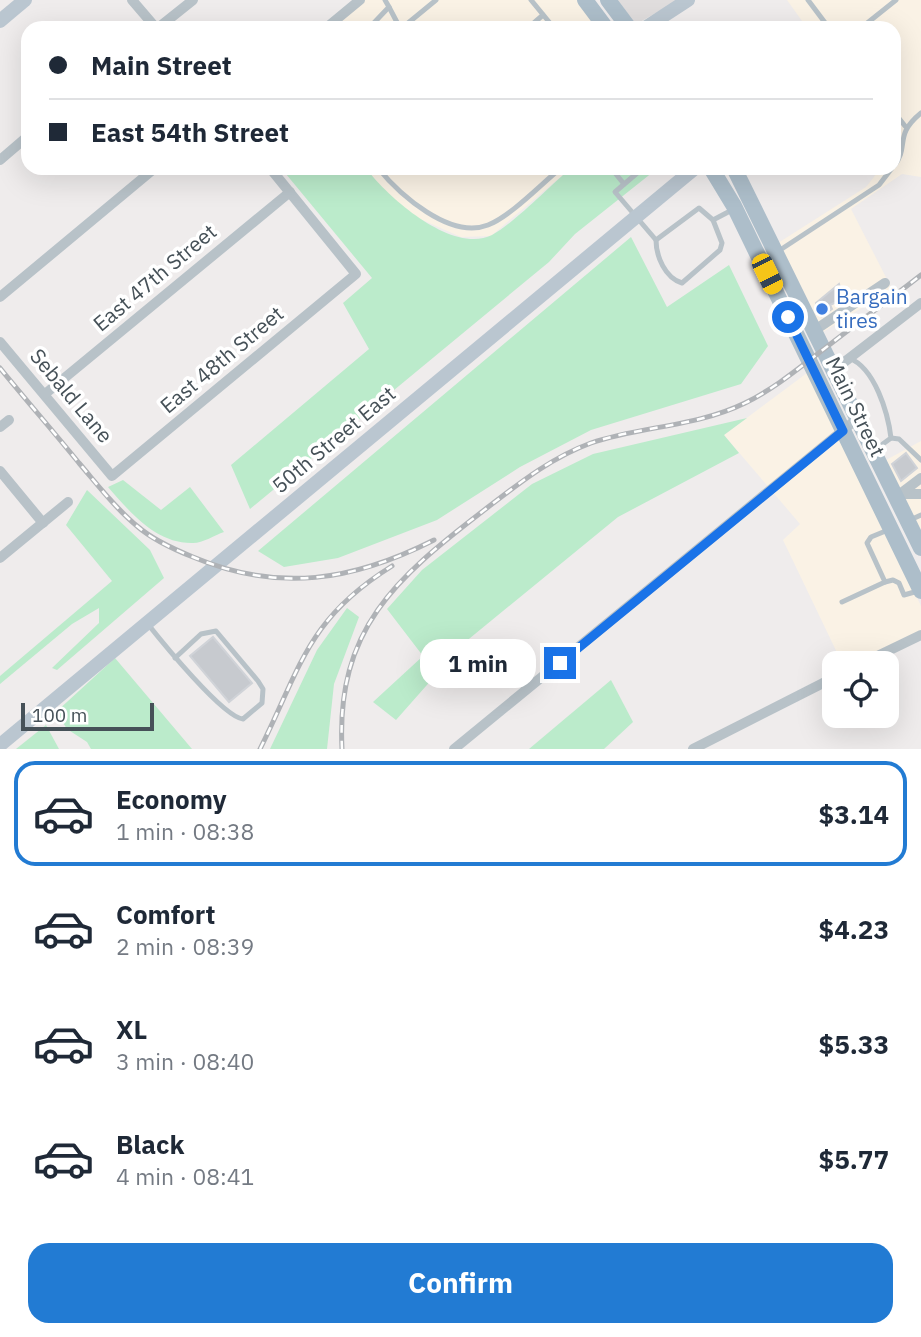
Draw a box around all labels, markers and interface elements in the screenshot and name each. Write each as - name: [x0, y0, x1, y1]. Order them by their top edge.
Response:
- text: Main Street: [91, 48, 232, 82]
- text: East 54th Street: [91, 115, 289, 149]
- street label: East 47th Street: [87, 217, 222, 337]
- car: [749, 251, 786, 297]
- place label: Bargain tires: [836, 282, 908, 334]
- street label: East 48th Street: [154, 299, 289, 419]
- route start: [772, 301, 804, 333]
- marker: Bargain tires: [814, 301, 830, 317]
- street label: Sebald Lane: [24, 342, 120, 448]
- street label: Main Street: [820, 352, 892, 461]
- street label: 50th Street East: [266, 379, 401, 499]
- callout: 1 min: [420, 638, 536, 688]
- route end: [544, 647, 576, 679]
- text: 1 min: [448, 648, 508, 678]
- map controls: [822, 651, 899, 728]
- button: locate: [822, 651, 899, 728]
- scale bar: [21, 700, 154, 732]
- text: 100 m: [32, 703, 87, 727]
- icon: car: [32, 782, 95, 845]
- text: Economy: [116, 782, 227, 816]
- text: $3.14: [819, 797, 889, 831]
- text: 1 min · 08:38: [116, 816, 254, 846]
- icon: car: [32, 897, 95, 960]
- text: Comfort: [116, 897, 215, 931]
- text: $4.23: [819, 912, 889, 946]
- text: 2 min · 08:39: [116, 931, 254, 961]
- icon: car: [32, 1012, 95, 1075]
- text: XL: [116, 1012, 147, 1046]
- text: $5.33: [819, 1027, 889, 1061]
- text: 3 min · 08:40: [116, 1046, 254, 1076]
- icon: car: [32, 1127, 95, 1190]
- text: Black: [116, 1127, 184, 1161]
- text: $5.77: [819, 1142, 889, 1176]
- text: 4 min · 08:41: [116, 1161, 254, 1191]
- button: Confirm: [28, 1243, 893, 1323]

